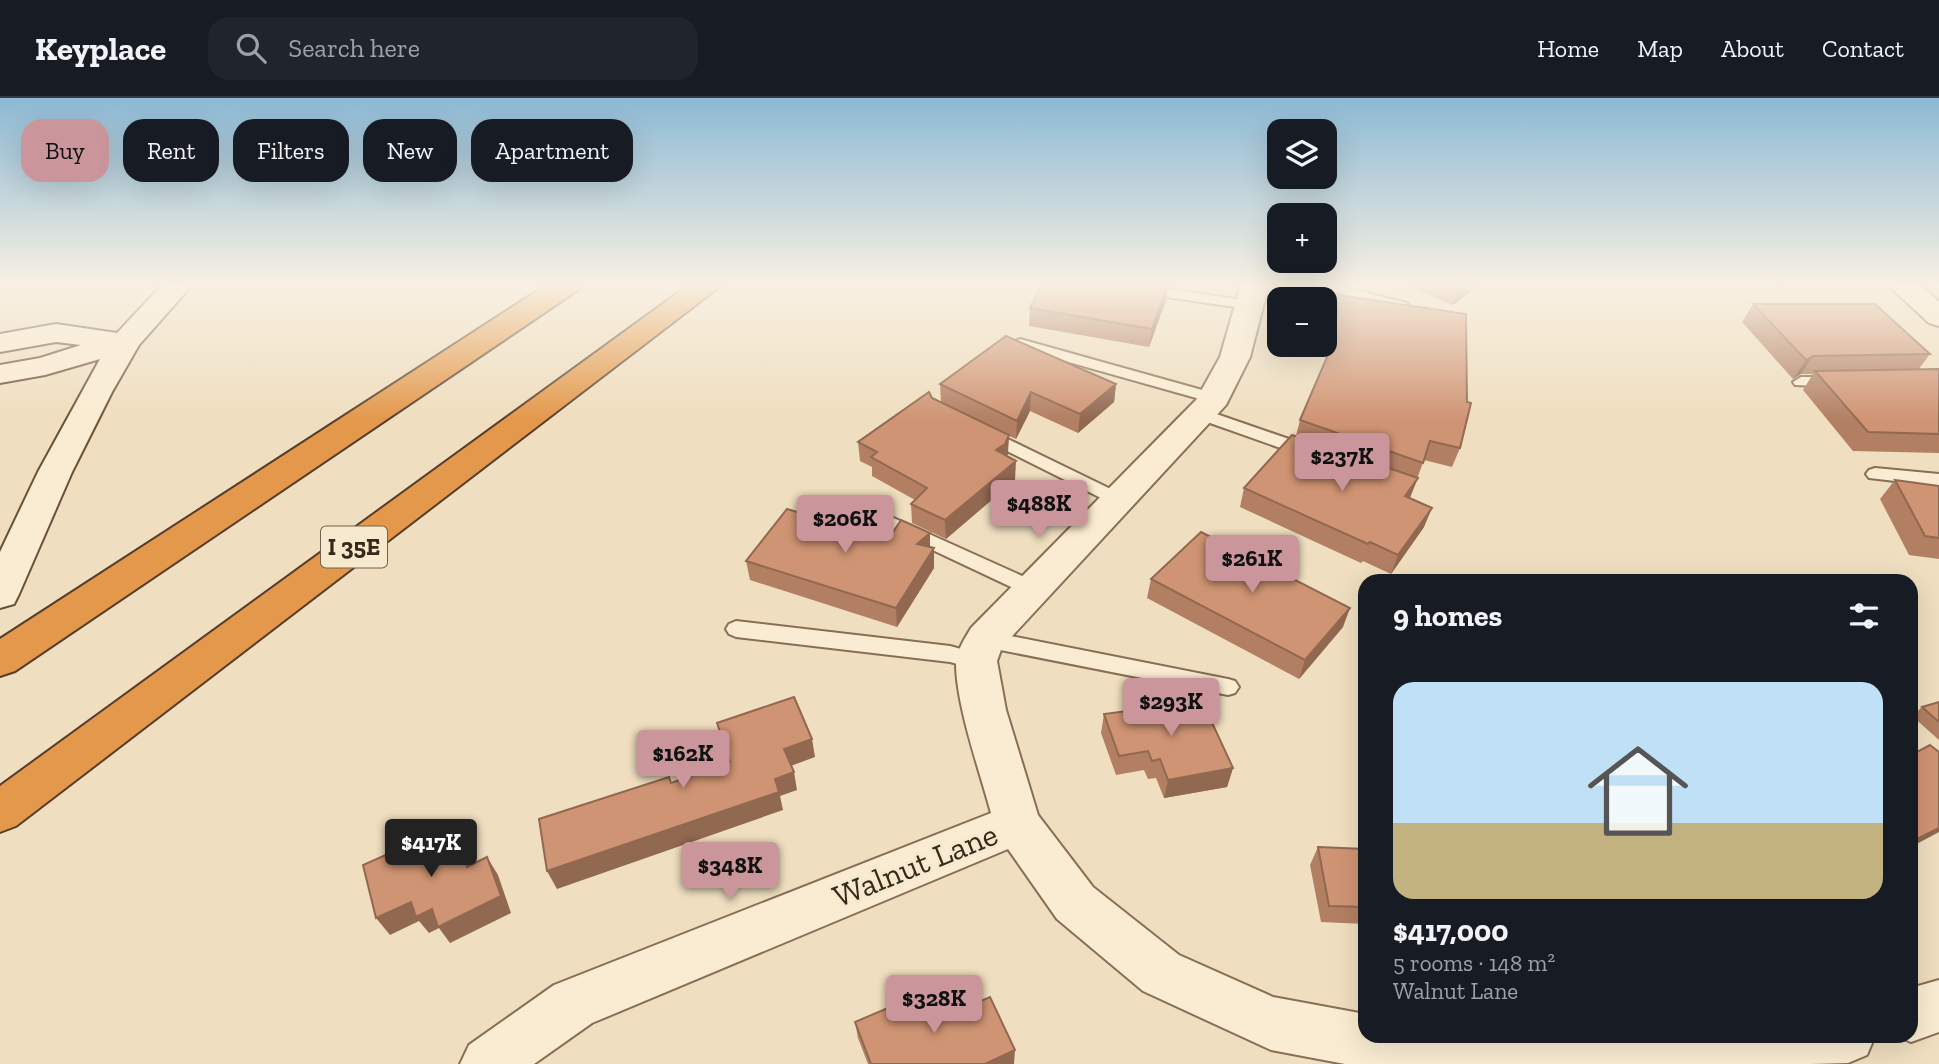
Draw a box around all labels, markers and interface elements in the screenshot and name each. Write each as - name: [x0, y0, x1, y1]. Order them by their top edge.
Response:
- search box: [208, 17, 698, 80]
- text: Keyplace: [35, 29, 166, 68]
- icon: search: [232, 29, 270, 67]
- text: Search here: [288, 32, 420, 64]
- text: Home: [1537, 34, 1599, 63]
- text: Map: [1637, 34, 1683, 63]
- text: About: [1721, 34, 1784, 63]
- text: Contact: [1822, 34, 1904, 63]
- chip: Buy: [21, 119, 109, 182]
- chip: Rent: [123, 119, 219, 182]
- chip: Filters: [233, 119, 349, 182]
- chip: New: [363, 119, 457, 182]
- chip: Apartment: [471, 119, 633, 182]
- map controls: [1267, 119, 1337, 357]
- button: layers: [1267, 119, 1337, 189]
- button: +: [1267, 203, 1337, 273]
- button: −: [1267, 287, 1337, 357]
- pin: $237K: [1293, 434, 1391, 493]
- text: $237K: [1311, 442, 1373, 470]
- pin: $488K: [990, 480, 1088, 540]
- text: $488K: [1007, 489, 1071, 517]
- pin: $206K: [796, 496, 894, 555]
- text: $206K: [813, 504, 877, 532]
- road number: I 35E: [321, 526, 387, 568]
- pin: $261K: [1203, 536, 1301, 595]
- text: $261K: [1222, 544, 1282, 572]
- icon: filters: [1845, 597, 1883, 635]
- text: 9 homes: [1393, 598, 1502, 634]
- pin: $293K: [1122, 678, 1220, 738]
- text: $293K: [1139, 687, 1203, 715]
- icon: home: [1575, 728, 1701, 854]
- pin: $162K: [634, 730, 732, 790]
- text: $162K: [653, 739, 713, 767]
- street label: Walnut Lane: [827, 815, 1003, 915]
- pin: $417K: [382, 820, 480, 879]
- text: $417K: [401, 828, 461, 856]
- pin: $348K: [681, 842, 779, 902]
- text: $348K: [698, 851, 762, 879]
- text: $417,000: [1393, 913, 1509, 949]
- text: 5 rooms · 148 m²: [1393, 949, 1555, 977]
- pin: $328K: [885, 976, 983, 1035]
- text: Walnut Lane: [1393, 977, 1518, 1005]
- text: $328K: [902, 984, 966, 1012]

